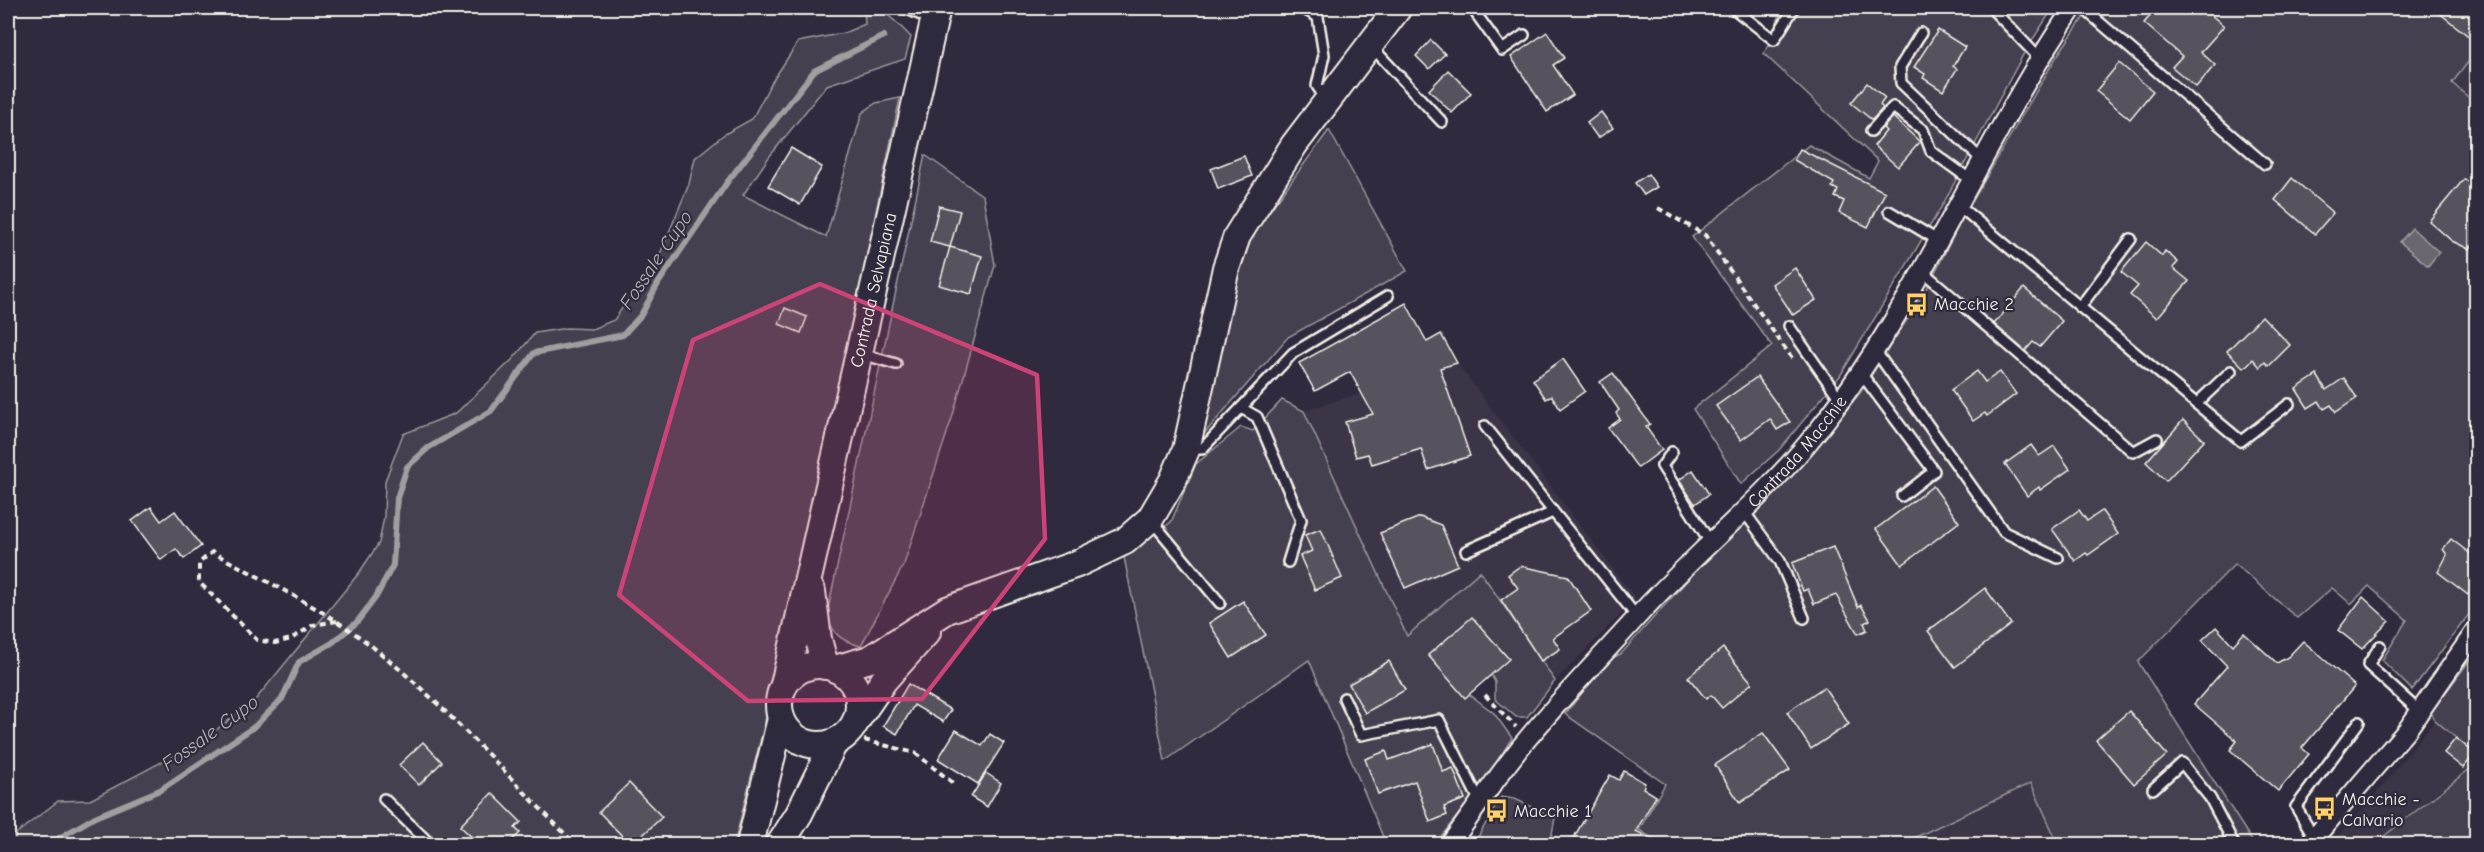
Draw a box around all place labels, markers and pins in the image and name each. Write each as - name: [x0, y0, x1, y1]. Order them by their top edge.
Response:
- bus stop icon: Macchie 2: [1903, 291, 1929, 317]
- place label: Macchie 2: [1934, 294, 2014, 315]
- place label: Macchie - Calvario: [2342, 789, 2420, 831]
- bus stop icon: Macchie - Calvario: [2311, 796, 2337, 822]
- bus stop icon: Macchie 1: [1483, 798, 1509, 824]
- place label: Macchie 1: [1514, 801, 1592, 822]

